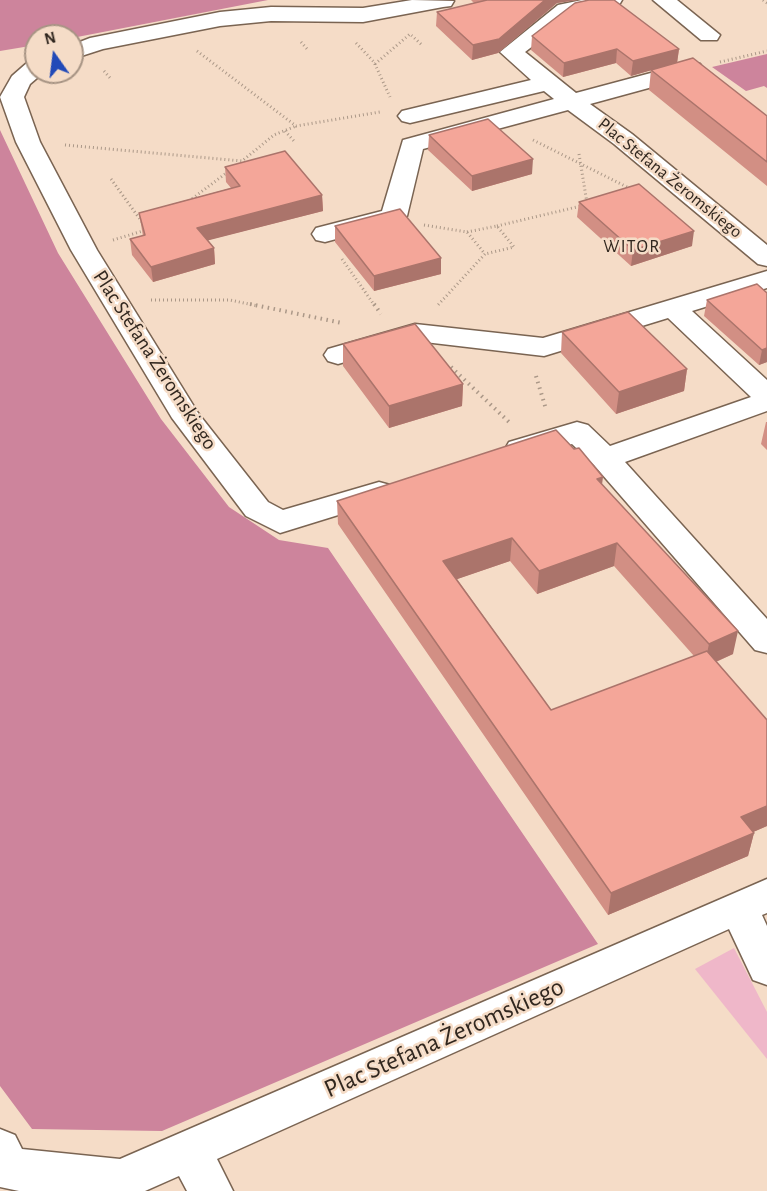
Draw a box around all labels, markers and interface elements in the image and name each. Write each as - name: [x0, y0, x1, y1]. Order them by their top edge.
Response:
- north arrow: [24, 24, 84, 84]
- text: N: [43, 29, 57, 48]
- street label: Plac Stefana Żeromskiego: [593, 113, 747, 243]
- district label: WITOR: [603, 236, 661, 258]
- street label: Plac Stefana Żeromskiego: [87, 265, 223, 455]
- street label: Plac Stefana Żeromskiego: [319, 971, 569, 1105]

